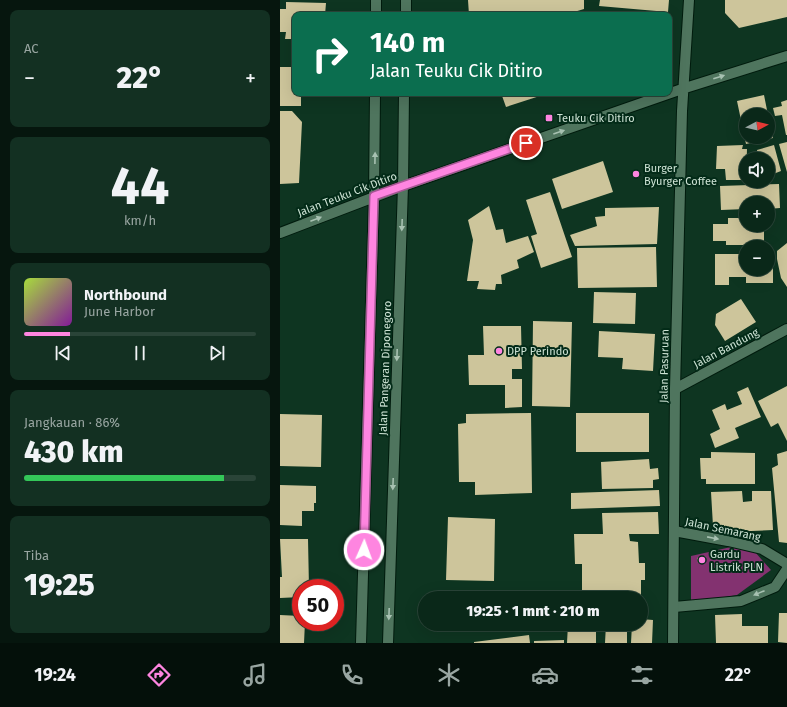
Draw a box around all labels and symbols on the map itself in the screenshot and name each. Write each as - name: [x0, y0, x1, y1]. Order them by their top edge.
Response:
- one-way arrow: [714, 74, 726, 80]
- north arrow: [739, 108, 775, 144]
- place label: Teuku Cik Ditiro: [557, 112, 635, 125]
- marker: Teuku Cik Ditiro: [544, 113, 554, 123]
- pin: [509, 126, 543, 160]
- one-way arrow: [553, 128, 565, 134]
- one-way arrow: [372, 151, 378, 164]
- place label: Burger Byurger Coffee: [644, 162, 717, 188]
- street label: Jalan Teuku Cik Ditiro: [296, 169, 399, 219]
- marker: Burger Byurger Coffee: [631, 169, 641, 179]
- one-way arrow: [311, 215, 323, 221]
- one-way arrow: [398, 219, 405, 231]
- street label: Jalan Pangeran Diponegoro: [377, 301, 394, 436]
- street label: Jalan Bandung: [691, 326, 761, 371]
- street label: Jalan Pasuruan: [657, 329, 672, 403]
- place label: DPP Perindo: [507, 345, 569, 358]
- marker: DPP Perindo: [494, 346, 504, 356]
- one-way arrow: [394, 349, 401, 361]
- one-way arrow: [390, 478, 396, 491]
- street label: Jalan Semarang: [684, 515, 762, 544]
- position arrow: [343, 529, 385, 571]
- one-way arrow: [707, 536, 719, 542]
- place label: Gardu Listrik PLN: [710, 548, 763, 574]
- marker: Gardu Listrik PLN: [697, 555, 707, 565]
- speed limit sign: 50: [292, 579, 344, 631]
- one-way arrow: [753, 590, 765, 597]
- one-way arrow: [386, 608, 392, 621]

